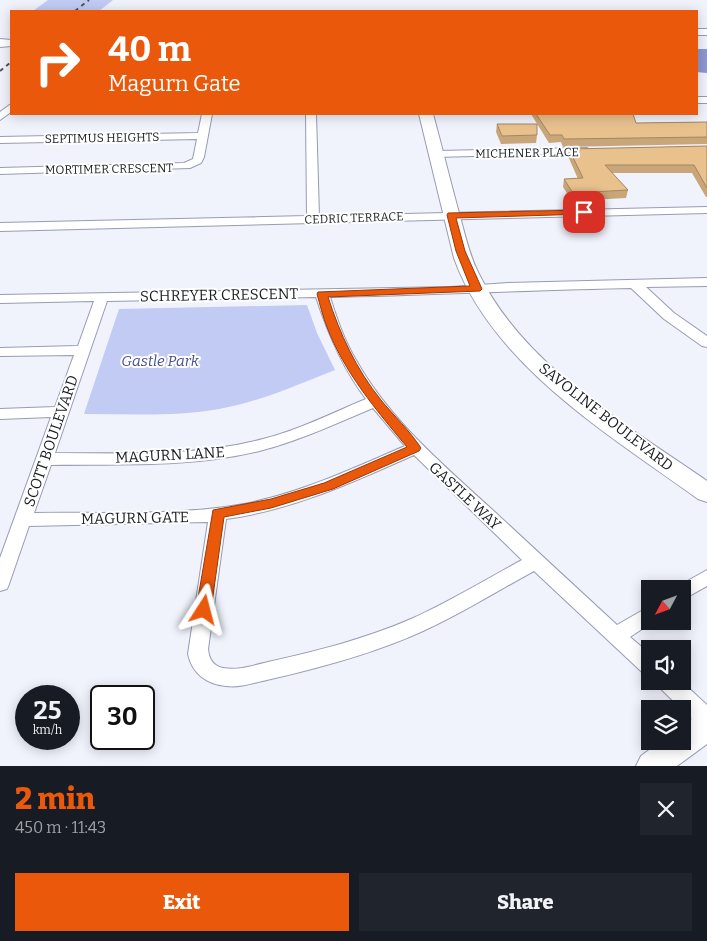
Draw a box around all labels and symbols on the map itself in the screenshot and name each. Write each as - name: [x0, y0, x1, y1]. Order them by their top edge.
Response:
- street label: SEPTIMUS HEIGHTS: [44, 130, 160, 146]
- street label: MICHENER PLACE: [475, 145, 579, 161]
- street label: MORTIMER CRESCENT: [45, 161, 173, 177]
- pin: [563, 191, 605, 233]
- street label: CEDRIC TERRACE: [304, 209, 404, 227]
- street label: SCHREYER CRESCENT: [140, 285, 298, 305]
- park label: Gastle Park: [121, 352, 200, 370]
- street label: SAVOLINE BOULEVARD: [535, 359, 677, 475]
- street label: SCOTT BOULEVARD: [20, 373, 82, 509]
- street label: MAGURN LANE: [115, 443, 225, 467]
- street label: GASTLE WAY: [425, 458, 505, 534]
- street label: MAGURN GATE: [81, 508, 189, 528]
- north arrow: [641, 580, 691, 630]
- position arrow: [177, 583, 229, 635]
- speed limit sign: 30: [90, 685, 155, 750]

